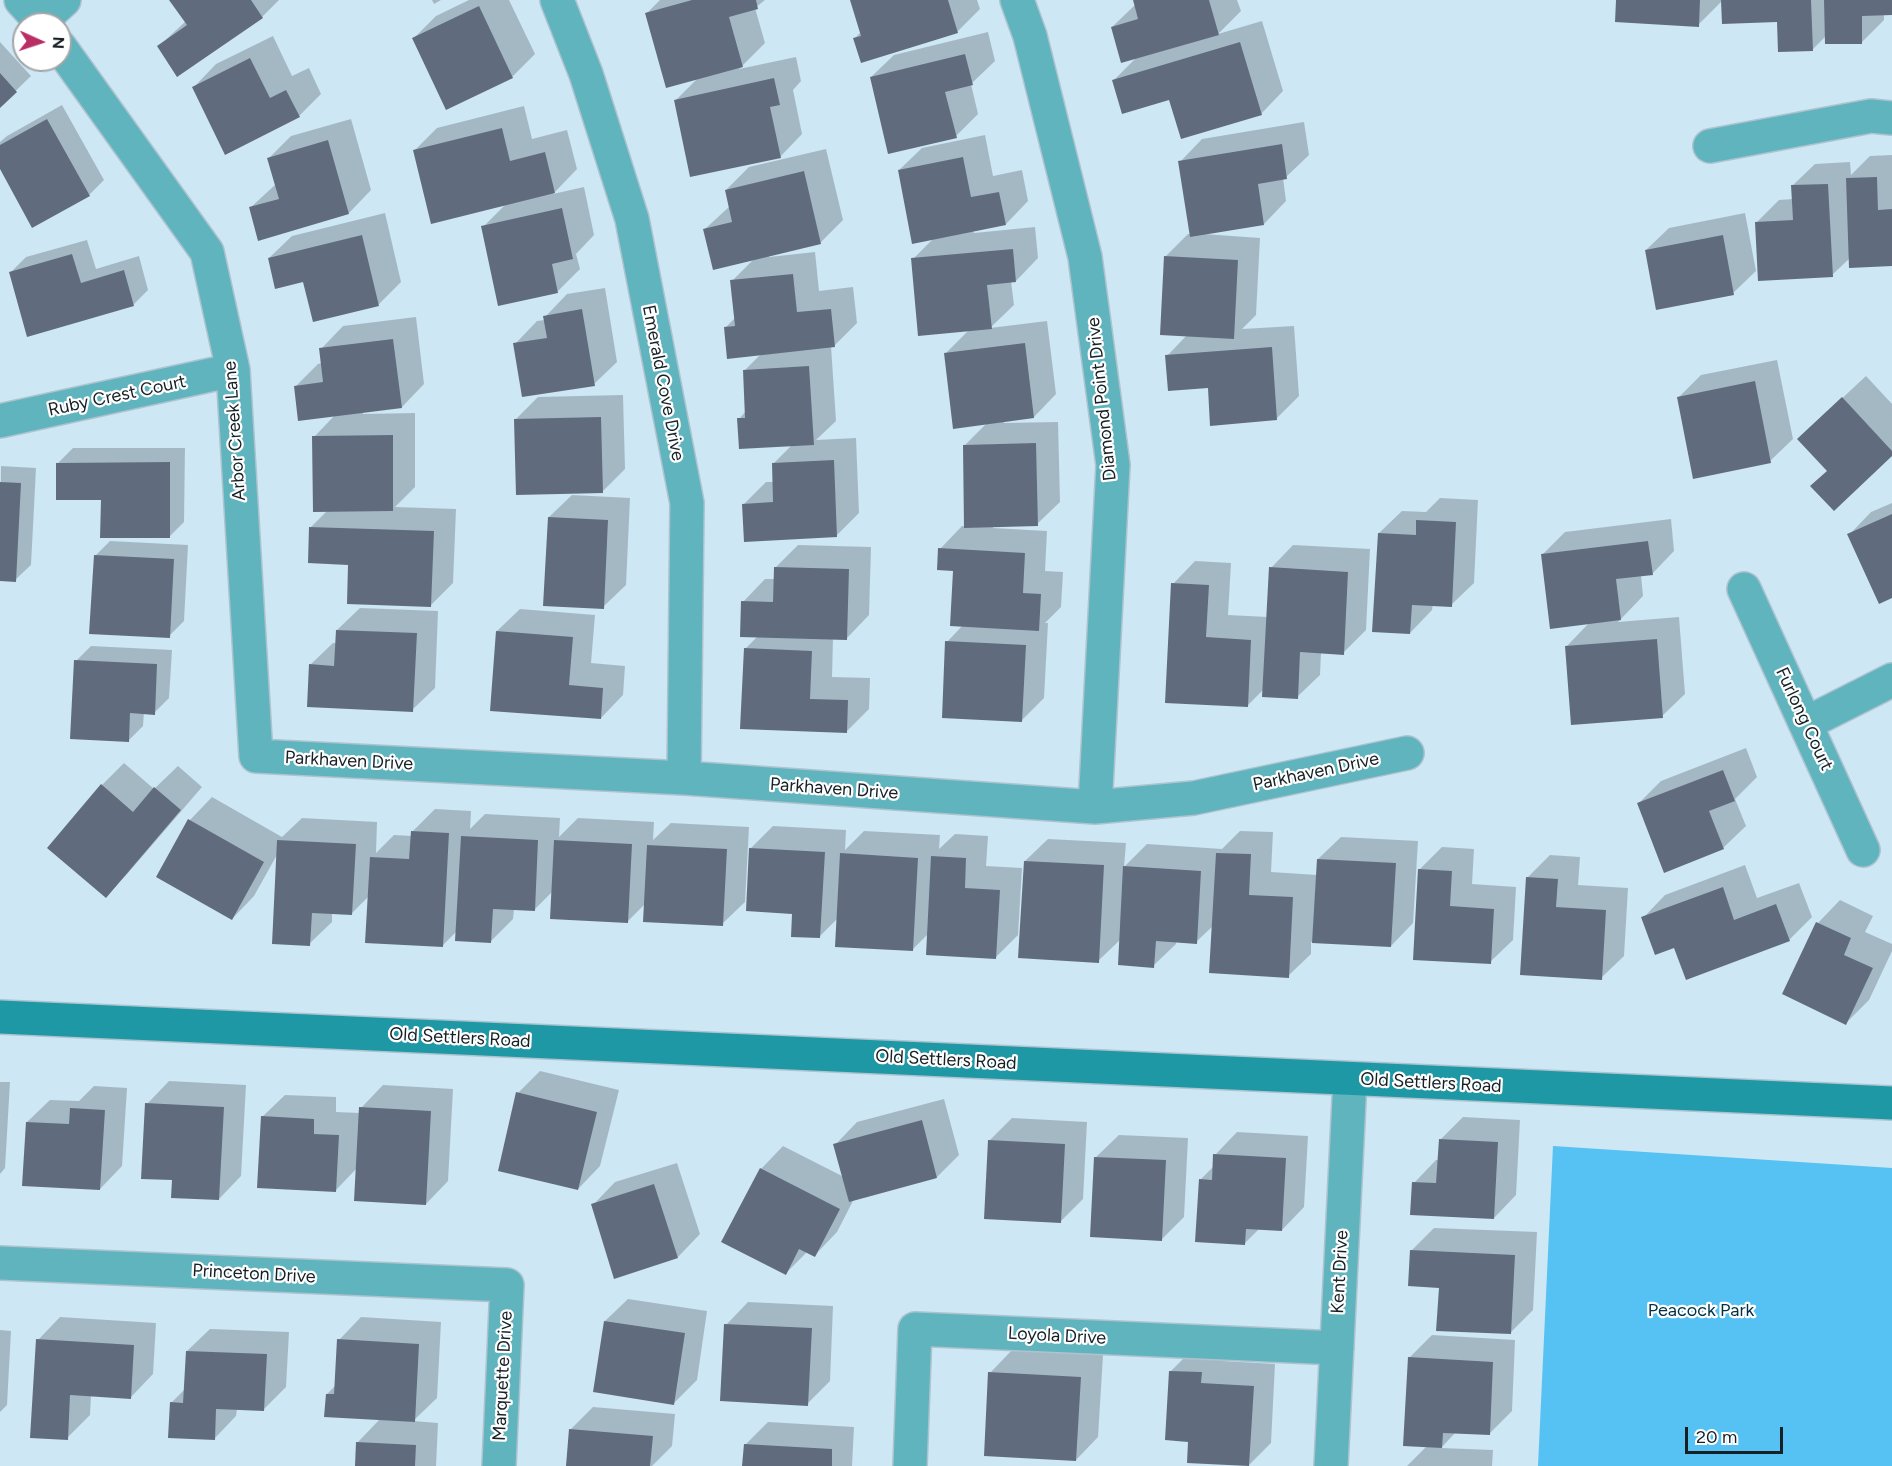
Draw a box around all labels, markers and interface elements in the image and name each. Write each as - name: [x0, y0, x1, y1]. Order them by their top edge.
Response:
- north arrow: [12, 12, 72, 72]
- text: N: [49, 36, 68, 50]
- street label: Emerald Cove Drive: [637, 303, 689, 463]
- street label: Diamond Point Drive: [1083, 316, 1121, 482]
- street label: Arbor Creek Lane: [219, 360, 251, 502]
- street label: Ruby Crest Court: [46, 371, 188, 421]
- street label: Furlong Court: [1771, 664, 1837, 774]
- street label: Parkhaven Drive: [284, 747, 414, 775]
- street label: Parkhaven Drive: [1251, 748, 1381, 796]
- street label: Parkhaven Drive: [769, 774, 899, 804]
- street label: Old Settlers Road: [389, 1024, 531, 1052]
- street label: Old Settlers Road: [875, 1046, 1017, 1074]
- street label: Old Settlers Road: [1360, 1069, 1502, 1097]
- street label: Kent Drive: [1327, 1230, 1353, 1314]
- street label: Princeton Drive: [192, 1260, 316, 1288]
- park label: Peacock Park: [1648, 1300, 1754, 1322]
- street label: Marquette Drive: [489, 1310, 517, 1442]
- street label: Loyola Drive: [1007, 1323, 1107, 1349]
- scale bar: [1688, 1415, 1786, 1453]
- text: 20 m: [1696, 1426, 1737, 1448]

